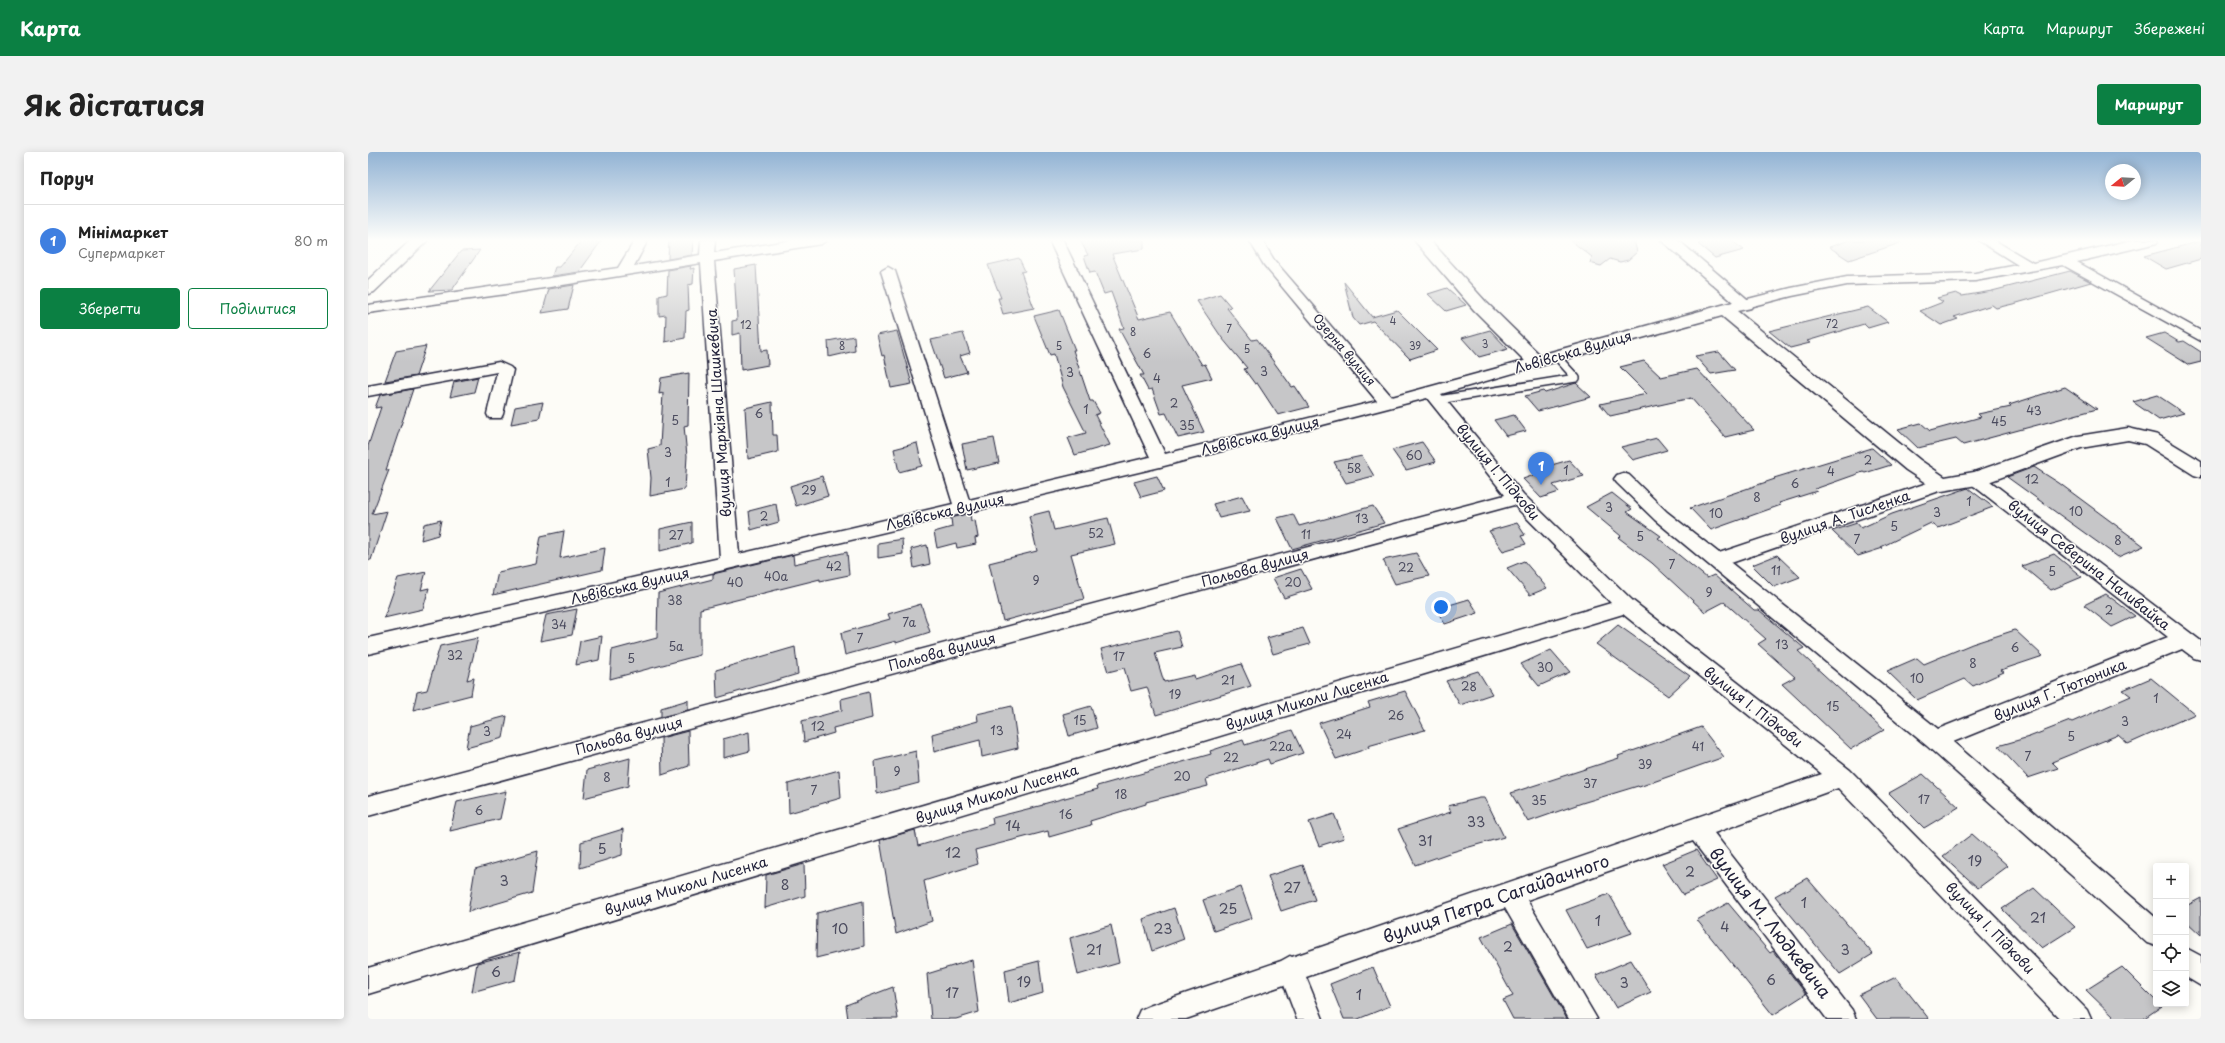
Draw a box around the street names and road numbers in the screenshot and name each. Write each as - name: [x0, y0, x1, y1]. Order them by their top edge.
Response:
- street label: вулиця Маркіяна Шашкевича: [701, 308, 736, 518]
- street label: Озерна вулиця: [1309, 309, 1380, 389]
- street label: Львівська вулиця: [1512, 325, 1634, 378]
- street label: Львівська вулиця: [1198, 411, 1321, 460]
- street label: вулиця І. Підкови: [1452, 419, 1545, 525]
- street label: вулиця А. Тисленка: [1777, 484, 1913, 549]
- street label: Львівська вулиця: [883, 488, 1006, 535]
- street label: вулиця Северина Наливайка: [2004, 494, 2175, 635]
- street label: Польова вулиця: [1199, 543, 1311, 592]
- street label: Львівська вулиця: [568, 562, 691, 609]
- street label: Польова вулиця: [886, 627, 998, 676]
- street label: вулиця Г. Тютюника: [1990, 653, 2130, 726]
- street label: вулиця І. Підкови: [1699, 661, 1807, 752]
- street label: вулиця Миколи Лисенка: [1223, 666, 1391, 735]
- street label: Польова вулиця: [573, 711, 685, 760]
- street label: вулиця Миколи Лисенка: [913, 759, 1081, 828]
- street label: вулиця М. Людкевича: [1703, 841, 1838, 1004]
- street label: вулиця Петра Сагайдачного: [1379, 847, 1612, 949]
- street label: вулиця Миколи Лисенка: [602, 851, 770, 920]
- street label: вулиця І. Підкови: [1941, 877, 2040, 978]

